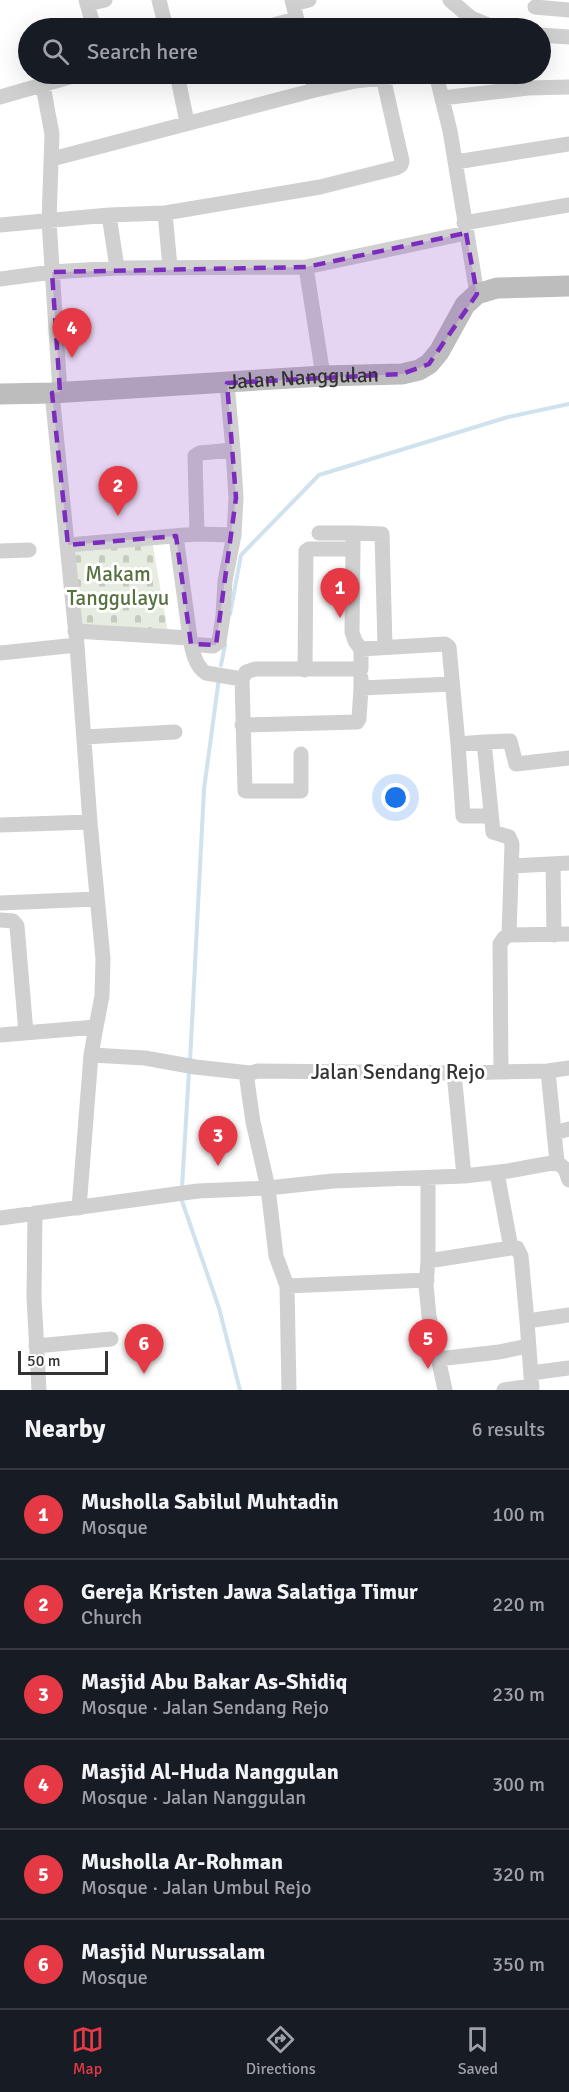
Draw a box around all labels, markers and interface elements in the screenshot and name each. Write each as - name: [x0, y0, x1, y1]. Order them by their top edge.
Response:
- search box: [18, 18, 551, 84]
- icon: search: [39, 35, 72, 68]
- text: Search here: [87, 38, 198, 65]
- pin: 4: [52, 308, 92, 358]
- street label: Jalan Nanggulan: [227, 362, 379, 395]
- pin: 2: [98, 466, 138, 516]
- park label: Makam Tanggulayu: [67, 561, 169, 611]
- pin: 1: [320, 568, 360, 618]
- your location: [381, 783, 410, 812]
- street label: Jalan Sendang Rejo: [311, 1059, 485, 1085]
- pin: 3: [198, 1116, 238, 1166]
- pin: 5: [408, 1320, 448, 1369]
- pin: 6: [124, 1324, 164, 1374]
- scale bar: [18, 1348, 108, 1376]
- text: 50 m: [27, 1351, 61, 1371]
- text: Nearby: [24, 1413, 105, 1445]
- text: 6 results: [472, 1417, 545, 1442]
- text: Musholla Sabilul Muhtadin: [81, 1488, 339, 1515]
- text: 1: [38, 1502, 49, 1527]
- text: 100 m: [492, 1502, 545, 1527]
- text: Mosque: [81, 1515, 148, 1540]
- text: Gereja Kristen Jawa Salatiga Timur: [81, 1578, 418, 1605]
- text: 2: [38, 1592, 49, 1617]
- text: 220 m: [492, 1592, 545, 1617]
- text: Church: [81, 1605, 142, 1630]
- text: Masjid Abu Bakar As-Shidiq: [81, 1668, 347, 1695]
- text: 3: [38, 1682, 49, 1707]
- text: 230 m: [492, 1682, 545, 1707]
- text: Mosque · Jalan Sendang Rejo: [81, 1695, 329, 1720]
- text: Masjid Al-Huda Nanggulan: [81, 1758, 339, 1785]
- text: 4: [38, 1772, 49, 1797]
- text: 300 m: [492, 1772, 545, 1797]
- text: Mosque · Jalan Nanggulan: [81, 1785, 306, 1810]
- text: Musholla Ar-Rohman: [81, 1848, 283, 1875]
- text: 5: [38, 1862, 49, 1887]
- text: 320 m: [492, 1862, 545, 1887]
- text: Mosque · Jalan Umbul Rejo: [81, 1875, 311, 1900]
- text: Masjid Nurussalam: [81, 1938, 265, 1965]
- text: 6: [38, 1952, 49, 1977]
- text: 350 m: [492, 1952, 545, 1977]
- text: Mosque: [81, 1965, 148, 1990]
- tab: Map: [71, 2023, 104, 2079]
- tab: Directions: [246, 2023, 316, 2079]
- tab: Saved: [458, 2023, 498, 2079]

